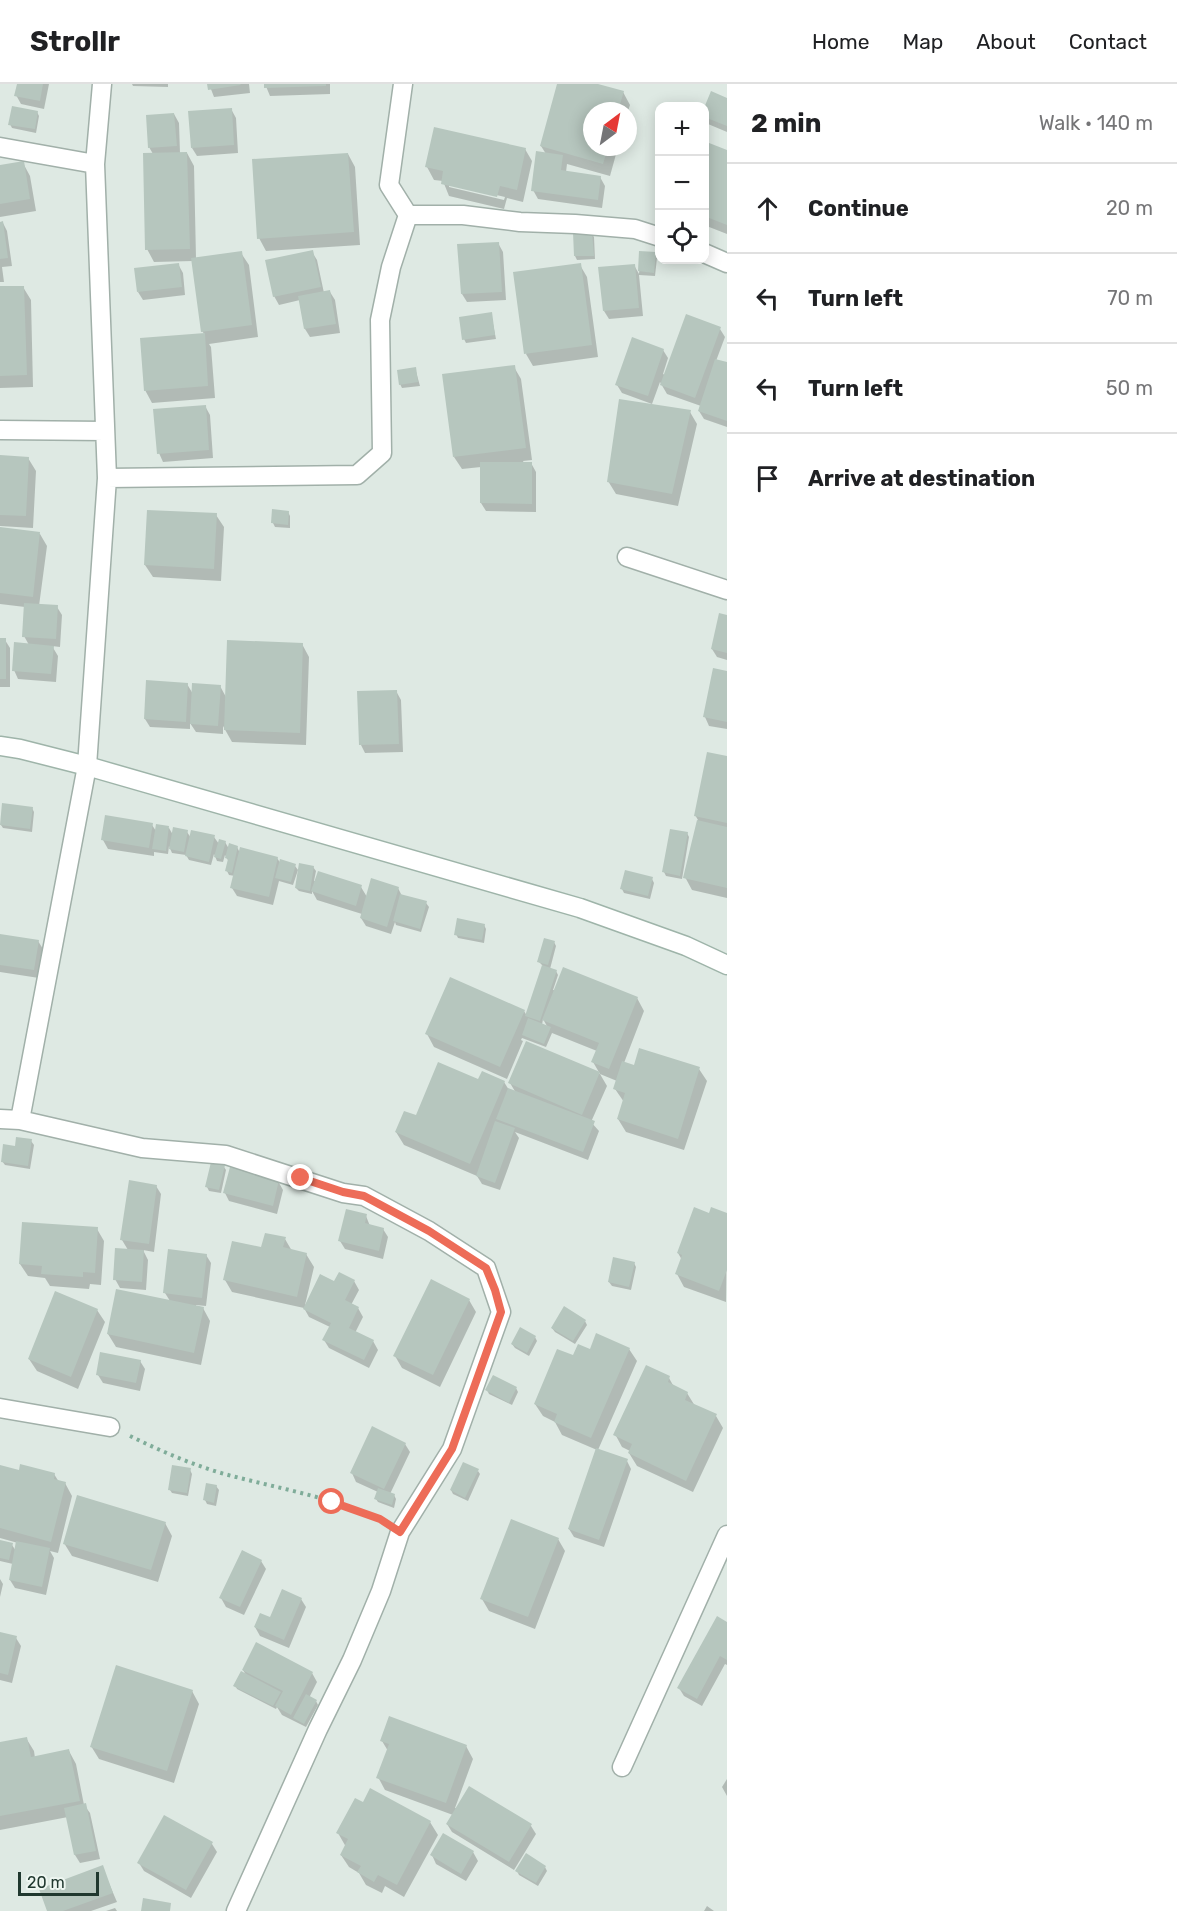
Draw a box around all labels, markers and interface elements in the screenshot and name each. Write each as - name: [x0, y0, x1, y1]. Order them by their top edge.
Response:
- text: Strollr: [30, 25, 120, 58]
- text: Home: [812, 29, 869, 54]
- text: Map: [902, 29, 943, 54]
- text: About: [976, 29, 1036, 54]
- text: Contact: [1069, 29, 1147, 54]
- north arrow: [583, 102, 637, 156]
- map controls: [655, 102, 709, 264]
- button: +: [655, 102, 709, 156]
- text: 2 min: [751, 108, 821, 139]
- text: Walk · 140 m: [1039, 111, 1153, 135]
- button: −: [655, 156, 709, 210]
- icon: ahead: [751, 192, 784, 225]
- text: Continue: [808, 195, 909, 222]
- text: 20 m: [1106, 196, 1153, 220]
- button: locate: [655, 210, 709, 264]
- icon: left: [751, 282, 784, 315]
- text: Turn left: [808, 285, 903, 312]
- text: 70 m: [1107, 286, 1153, 310]
- icon: left: [751, 372, 784, 405]
- text: Turn left: [808, 375, 903, 402]
- text: 50 m: [1106, 376, 1153, 400]
- icon: arrive: [751, 462, 784, 495]
- text: Arrive at destination: [808, 465, 1035, 492]
- route end: [287, 1164, 313, 1190]
- route start: [318, 1488, 344, 1514]
- scale bar: [18, 1869, 99, 1896]
- text: 20 m: [27, 1873, 65, 1892]

